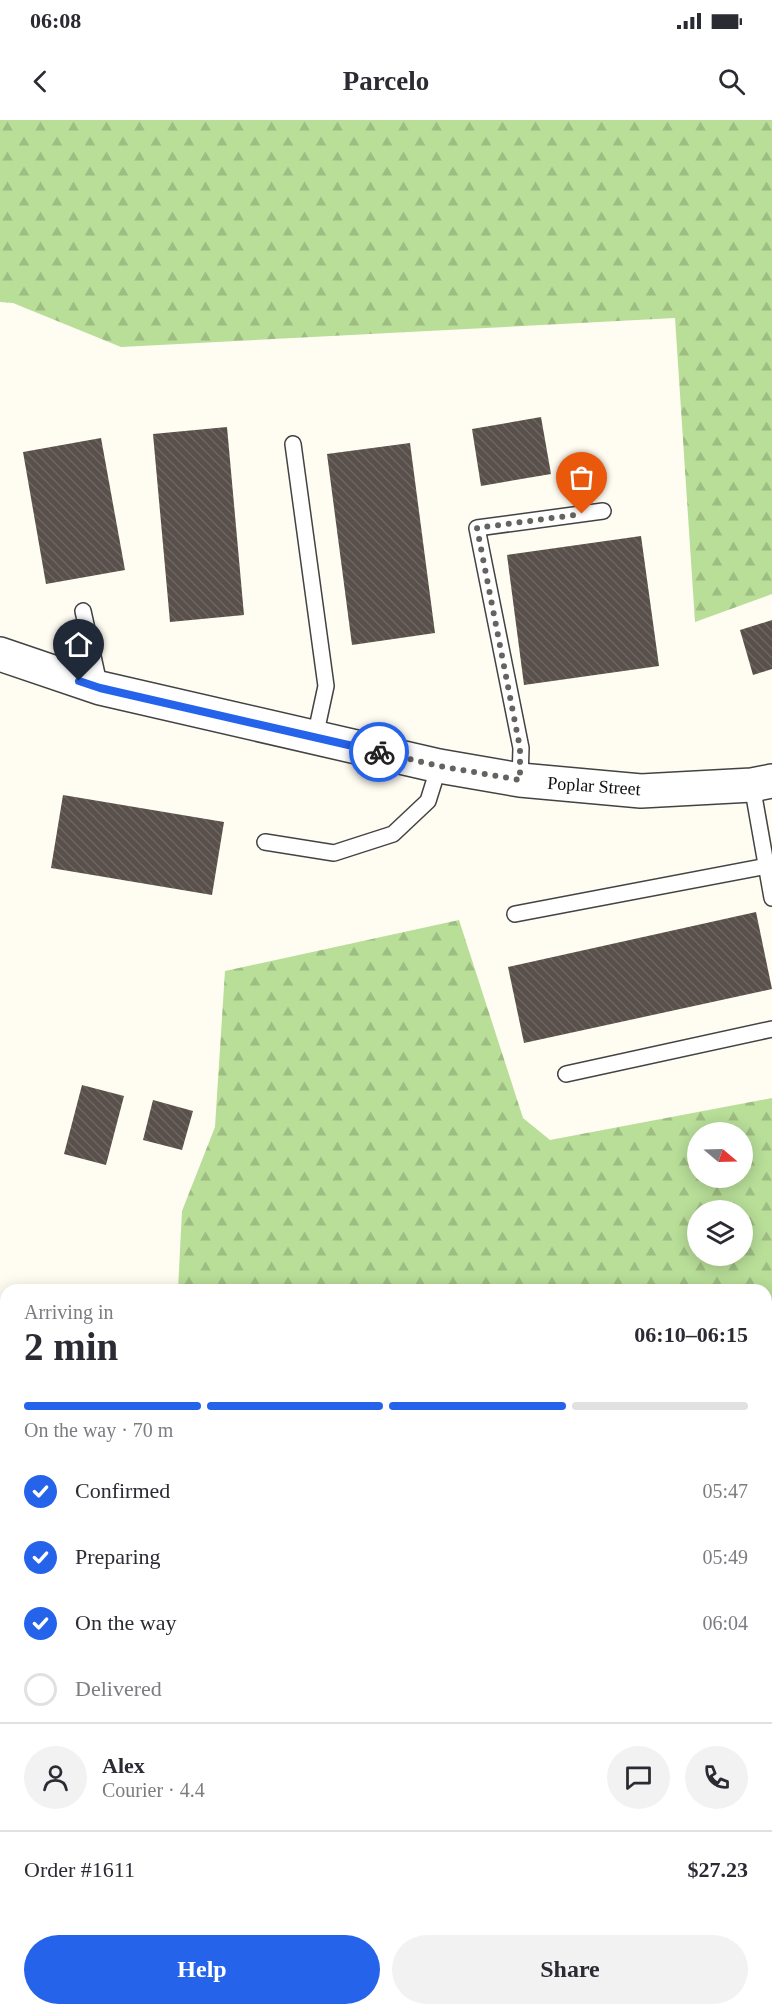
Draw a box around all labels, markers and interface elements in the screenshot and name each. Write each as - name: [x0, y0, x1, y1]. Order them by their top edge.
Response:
- text: 06:08: [30, 8, 81, 33]
- icon: back: [24, 65, 57, 98]
- icon: search: [715, 65, 748, 98]
- text: Parcelo: [343, 66, 429, 96]
- pin: [556, 452, 607, 514]
- icon: bag: [565, 461, 598, 494]
- pin: [53, 619, 104, 681]
- icon: home: [62, 628, 95, 661]
- courier: [349, 722, 409, 782]
- icon: bike: [363, 736, 396, 769]
- street label: Poplar Street: [547, 773, 641, 799]
- north arrow: [687, 1122, 753, 1188]
- map controls: [687, 1122, 753, 1266]
- button: layers: [687, 1200, 753, 1266]
- text: Arriving in: [24, 1301, 113, 1323]
- text: 06:10–06:15: [634, 1322, 748, 1347]
- text: 2 min: [24, 1325, 118, 1368]
- text: On the way · 70 m: [24, 1419, 173, 1441]
- icon: check: [24, 1475, 57, 1508]
- text: Confirmed: [75, 1478, 170, 1503]
- text: 05:47: [702, 1480, 748, 1502]
- icon: check: [24, 1541, 57, 1574]
- text: Preparing: [75, 1544, 161, 1569]
- text: 05:49: [702, 1546, 748, 1568]
- icon: check: [24, 1607, 57, 1640]
- text: On the way: [75, 1610, 176, 1635]
- text: 06:04: [702, 1612, 748, 1634]
- text: Delivered: [75, 1676, 162, 1701]
- button: person: [24, 1746, 87, 1809]
- button: chat: [607, 1746, 670, 1809]
- button: phone: [685, 1746, 748, 1809]
- text: Alex: [102, 1753, 145, 1778]
- text: Courier · 4.4: [102, 1779, 205, 1801]
- text: Order #1611: [24, 1857, 135, 1882]
- text: $27.23: [688, 1857, 748, 1882]
- button: Help: [24, 1935, 380, 2004]
- button: Share: [392, 1935, 748, 2004]

